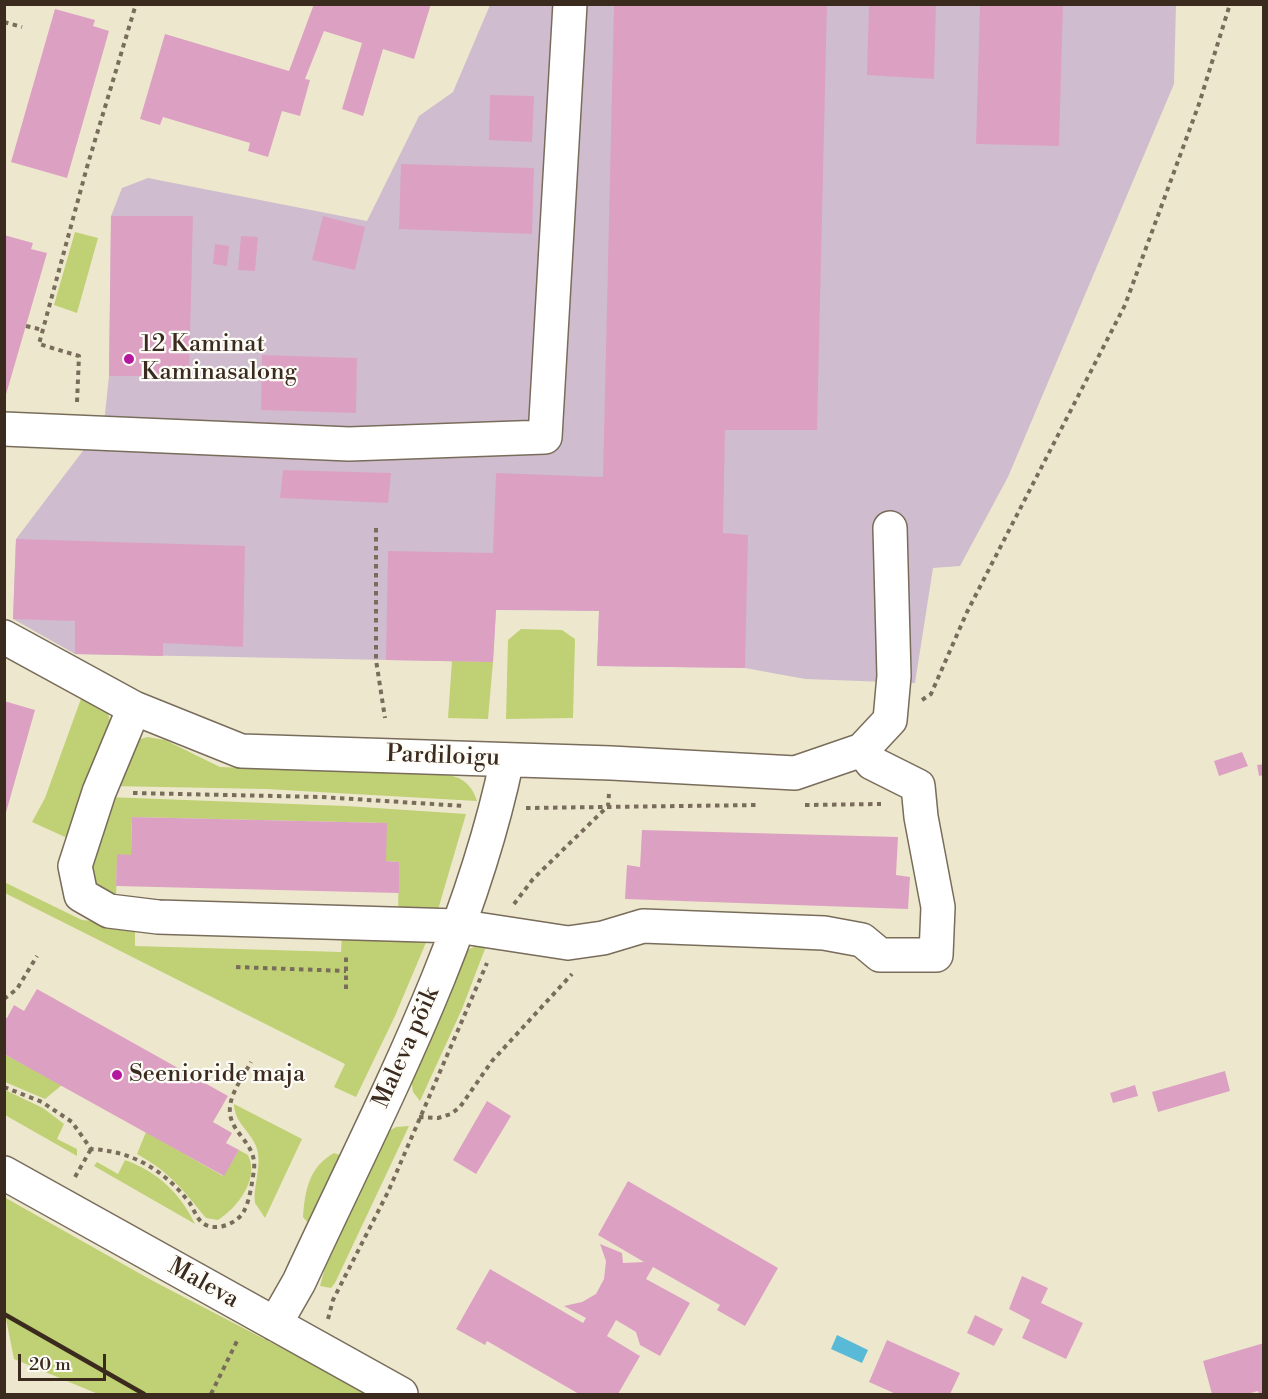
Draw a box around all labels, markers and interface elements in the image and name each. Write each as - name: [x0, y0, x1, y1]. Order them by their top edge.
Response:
- place label: 12 Kaminat Kaminasalong: [141, 331, 297, 387]
- marker: 12 Kaminat Kaminasalong: [122, 352, 136, 366]
- street label: Pardiloigu: [386, 741, 500, 773]
- street label: Maleva põik: [368, 983, 446, 1113]
- place label: Seenioride maja: [129, 1061, 305, 1089]
- marker: Seenioride maja: [110, 1068, 124, 1082]
- street label: Maleva: [163, 1253, 243, 1315]
- scale bar: [21, 1342, 110, 1380]
- text: 20 m: [29, 1353, 71, 1376]

